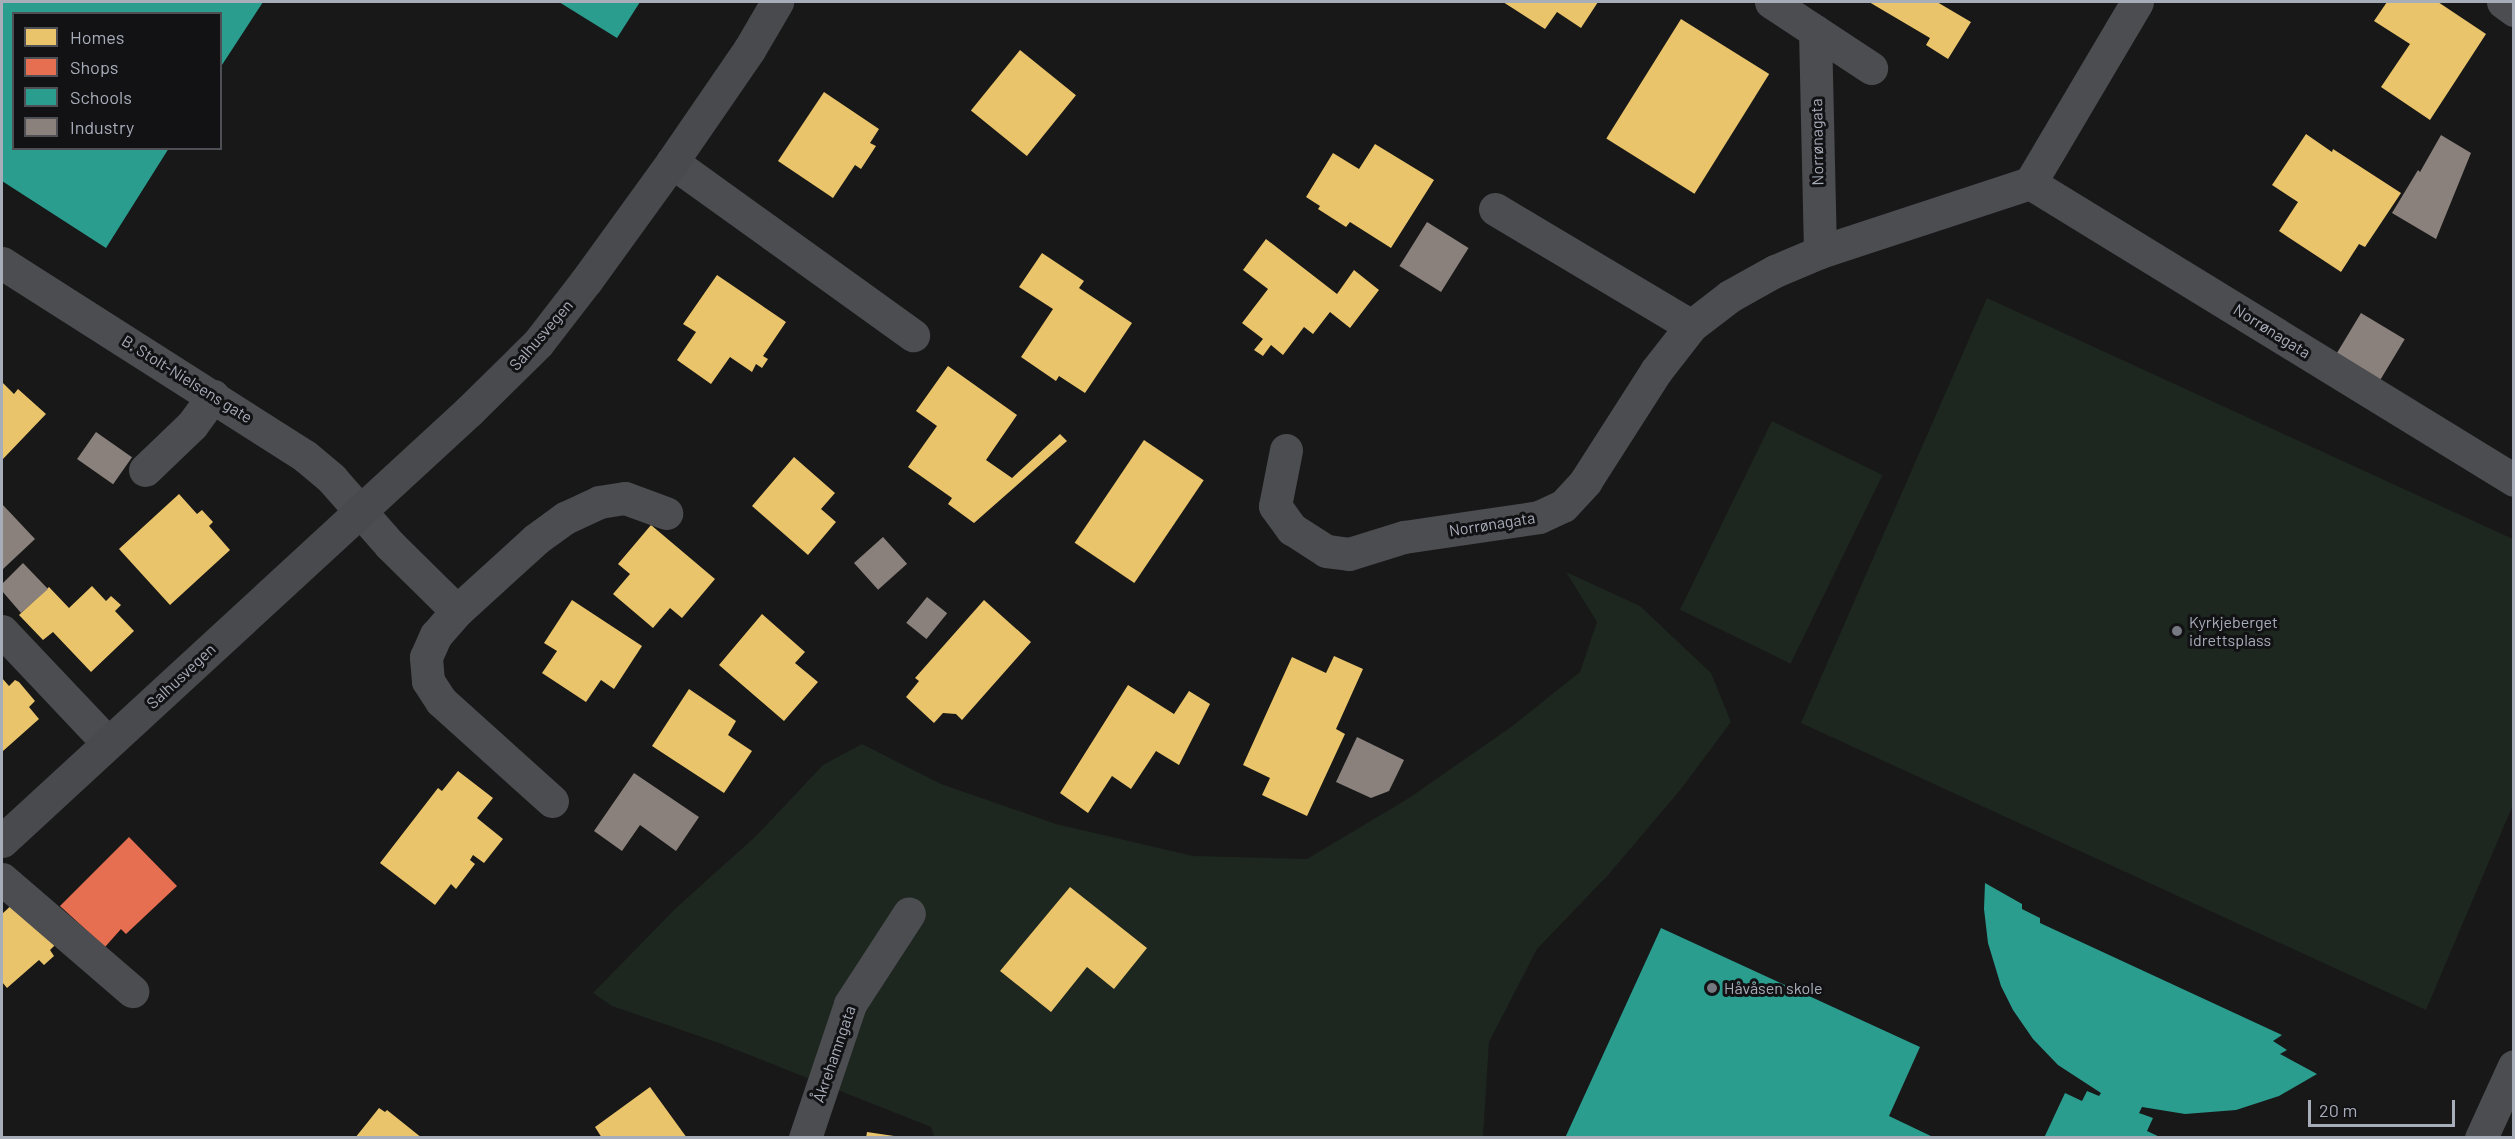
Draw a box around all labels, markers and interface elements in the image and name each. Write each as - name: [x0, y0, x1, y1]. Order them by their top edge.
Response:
- legend: [12, 12, 222, 150]
- text: Homes: [70, 26, 124, 48]
- text: Shops: [70, 56, 119, 78]
- text: Schools: [70, 86, 132, 108]
- street label: Norrønagata: [1807, 98, 1827, 186]
- text: Industry: [70, 116, 134, 138]
- street label: Salhusvegen: [505, 296, 577, 374]
- street label: Norrønagata: [2230, 300, 2314, 362]
- street label: B. Stolt-Nielsens gate: [118, 331, 256, 427]
- street label: Norrønagata: [1448, 508, 1536, 540]
- place label: Kyrkjeberget idrettsplass: [2189, 612, 2278, 650]
- marker: Kyrkjeberget idrettsplass: [2170, 624, 2184, 638]
- street label: Salhusvegen: [143, 639, 219, 713]
- place label: Håvåsen skole: [1724, 978, 1822, 998]
- marker: Håvåsen skole: [1705, 981, 1719, 995]
- street label: Åkrehamngata: [808, 1003, 860, 1105]
- scale bar: [2311, 1088, 2458, 1126]
- text: 20 m: [2319, 1099, 2357, 1121]

